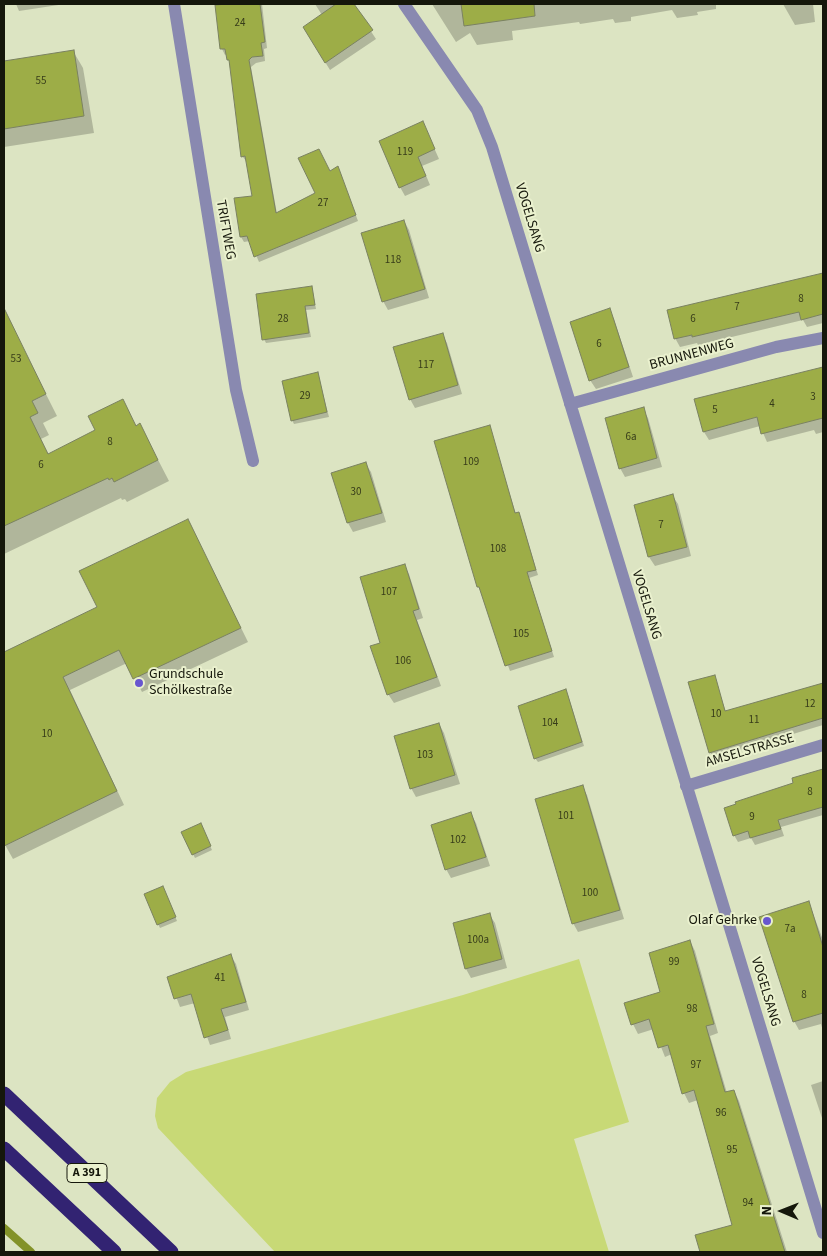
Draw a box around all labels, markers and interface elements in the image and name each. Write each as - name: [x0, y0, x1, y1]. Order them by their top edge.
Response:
- house number: 24: [235, 17, 245, 31]
- house number: 55: [36, 75, 46, 89]
- house number: 119: [397, 146, 413, 160]
- street label: VOGELSANG: [510, 181, 548, 255]
- house number: 27: [318, 197, 328, 211]
- street label: TRIFTWEG: [211, 199, 239, 261]
- house number: 118: [385, 254, 401, 268]
- house number: 8: [798, 293, 804, 307]
- house number: 7: [734, 301, 740, 315]
- house number: 28: [278, 313, 288, 327]
- house number: 6: [690, 313, 696, 327]
- street label: BRUNNENWEG: [648, 336, 736, 374]
- house number: 6: [596, 338, 602, 352]
- house number: 53: [11, 353, 21, 367]
- house number: 117: [418, 359, 434, 373]
- house number: 29: [300, 390, 310, 404]
- house number: 3: [810, 391, 816, 405]
- house number: 4: [769, 398, 775, 412]
- house number: 5: [712, 404, 718, 418]
- house number: 6a: [625, 431, 637, 445]
- house number: 8: [107, 436, 113, 450]
- house number: 109: [463, 456, 479, 470]
- house number: 6: [38, 459, 44, 473]
- house number: 30: [351, 486, 361, 500]
- house number: 7: [658, 519, 664, 533]
- house number: 108: [490, 543, 506, 557]
- street label: VOGELSANG: [627, 568, 665, 642]
- house number: 107: [381, 586, 397, 600]
- house number: 105: [513, 628, 529, 642]
- house number: 106: [395, 655, 411, 669]
- place label: Grundschule Schölkestraße: [149, 667, 232, 700]
- marker: Grundschule Schölkestraße: [133, 677, 145, 689]
- house number: 12: [805, 698, 815, 712]
- house number: 10: [711, 708, 721, 722]
- house number: 11: [749, 714, 759, 728]
- house number: 104: [542, 717, 558, 731]
- house number: 10: [42, 728, 52, 742]
- street label: AMSELSTRASSE: [704, 730, 796, 772]
- house number: 103: [417, 749, 433, 763]
- house number: 8: [807, 786, 813, 800]
- house number: 101: [558, 810, 574, 824]
- house number: 9: [749, 811, 755, 825]
- house number: 102: [450, 834, 466, 848]
- house number: 100: [582, 887, 598, 901]
- place label: Olaf Gehrke: [689, 913, 757, 929]
- marker: Olaf Gehrke: [761, 915, 773, 927]
- house number: 7a: [784, 923, 796, 937]
- house number: 100a: [467, 934, 489, 948]
- street label: VOGELSANG: [746, 955, 784, 1029]
- house number: 99: [669, 956, 679, 970]
- house number: 41: [215, 972, 225, 986]
- house number: 8: [801, 989, 807, 1003]
- house number: 98: [687, 1003, 697, 1017]
- house number: 97: [691, 1059, 701, 1073]
- house number: 96: [716, 1107, 726, 1121]
- house number: 95: [727, 1144, 737, 1158]
- road number: A 391: [67, 1164, 107, 1182]
- north arrow: [757, 1186, 807, 1236]
- house number: 94: [743, 1197, 753, 1211]
- text: N: [757, 1206, 777, 1216]

